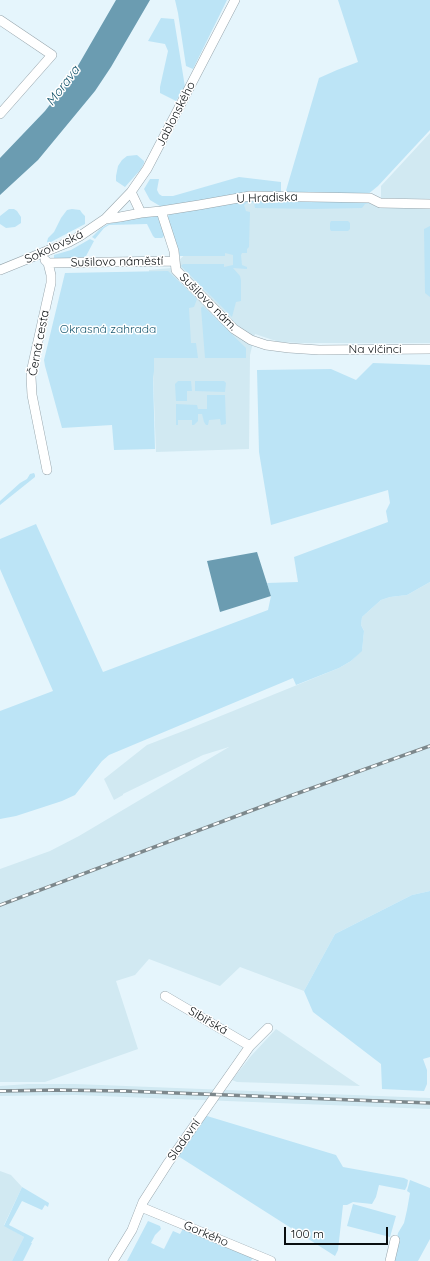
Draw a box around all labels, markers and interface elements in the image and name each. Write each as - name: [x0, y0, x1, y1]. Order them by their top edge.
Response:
- water label: Morava: [43, 63, 83, 109]
- street label: Jablonského: [153, 79, 199, 149]
- street label: U Hradiska: [236, 190, 298, 206]
- street label: Sokolovská: [23, 227, 85, 267]
- street label: Sušilovo náměstí: [71, 254, 163, 270]
- street label: Sušilovo nám.: [176, 270, 240, 334]
- street label: Černá cesta: [26, 309, 52, 377]
- park label: Okrasná zahrada: [60, 322, 156, 336]
- street label: Na vlčinci: [349, 342, 401, 356]
- street label: Sibiřská: [186, 1004, 230, 1038]
- street label: Sladovní: [165, 1117, 203, 1163]
- street label: Gorkého: [181, 1218, 231, 1250]
- scale bar: [286, 1219, 390, 1245]
- text: 100 m: [291, 1226, 324, 1241]

